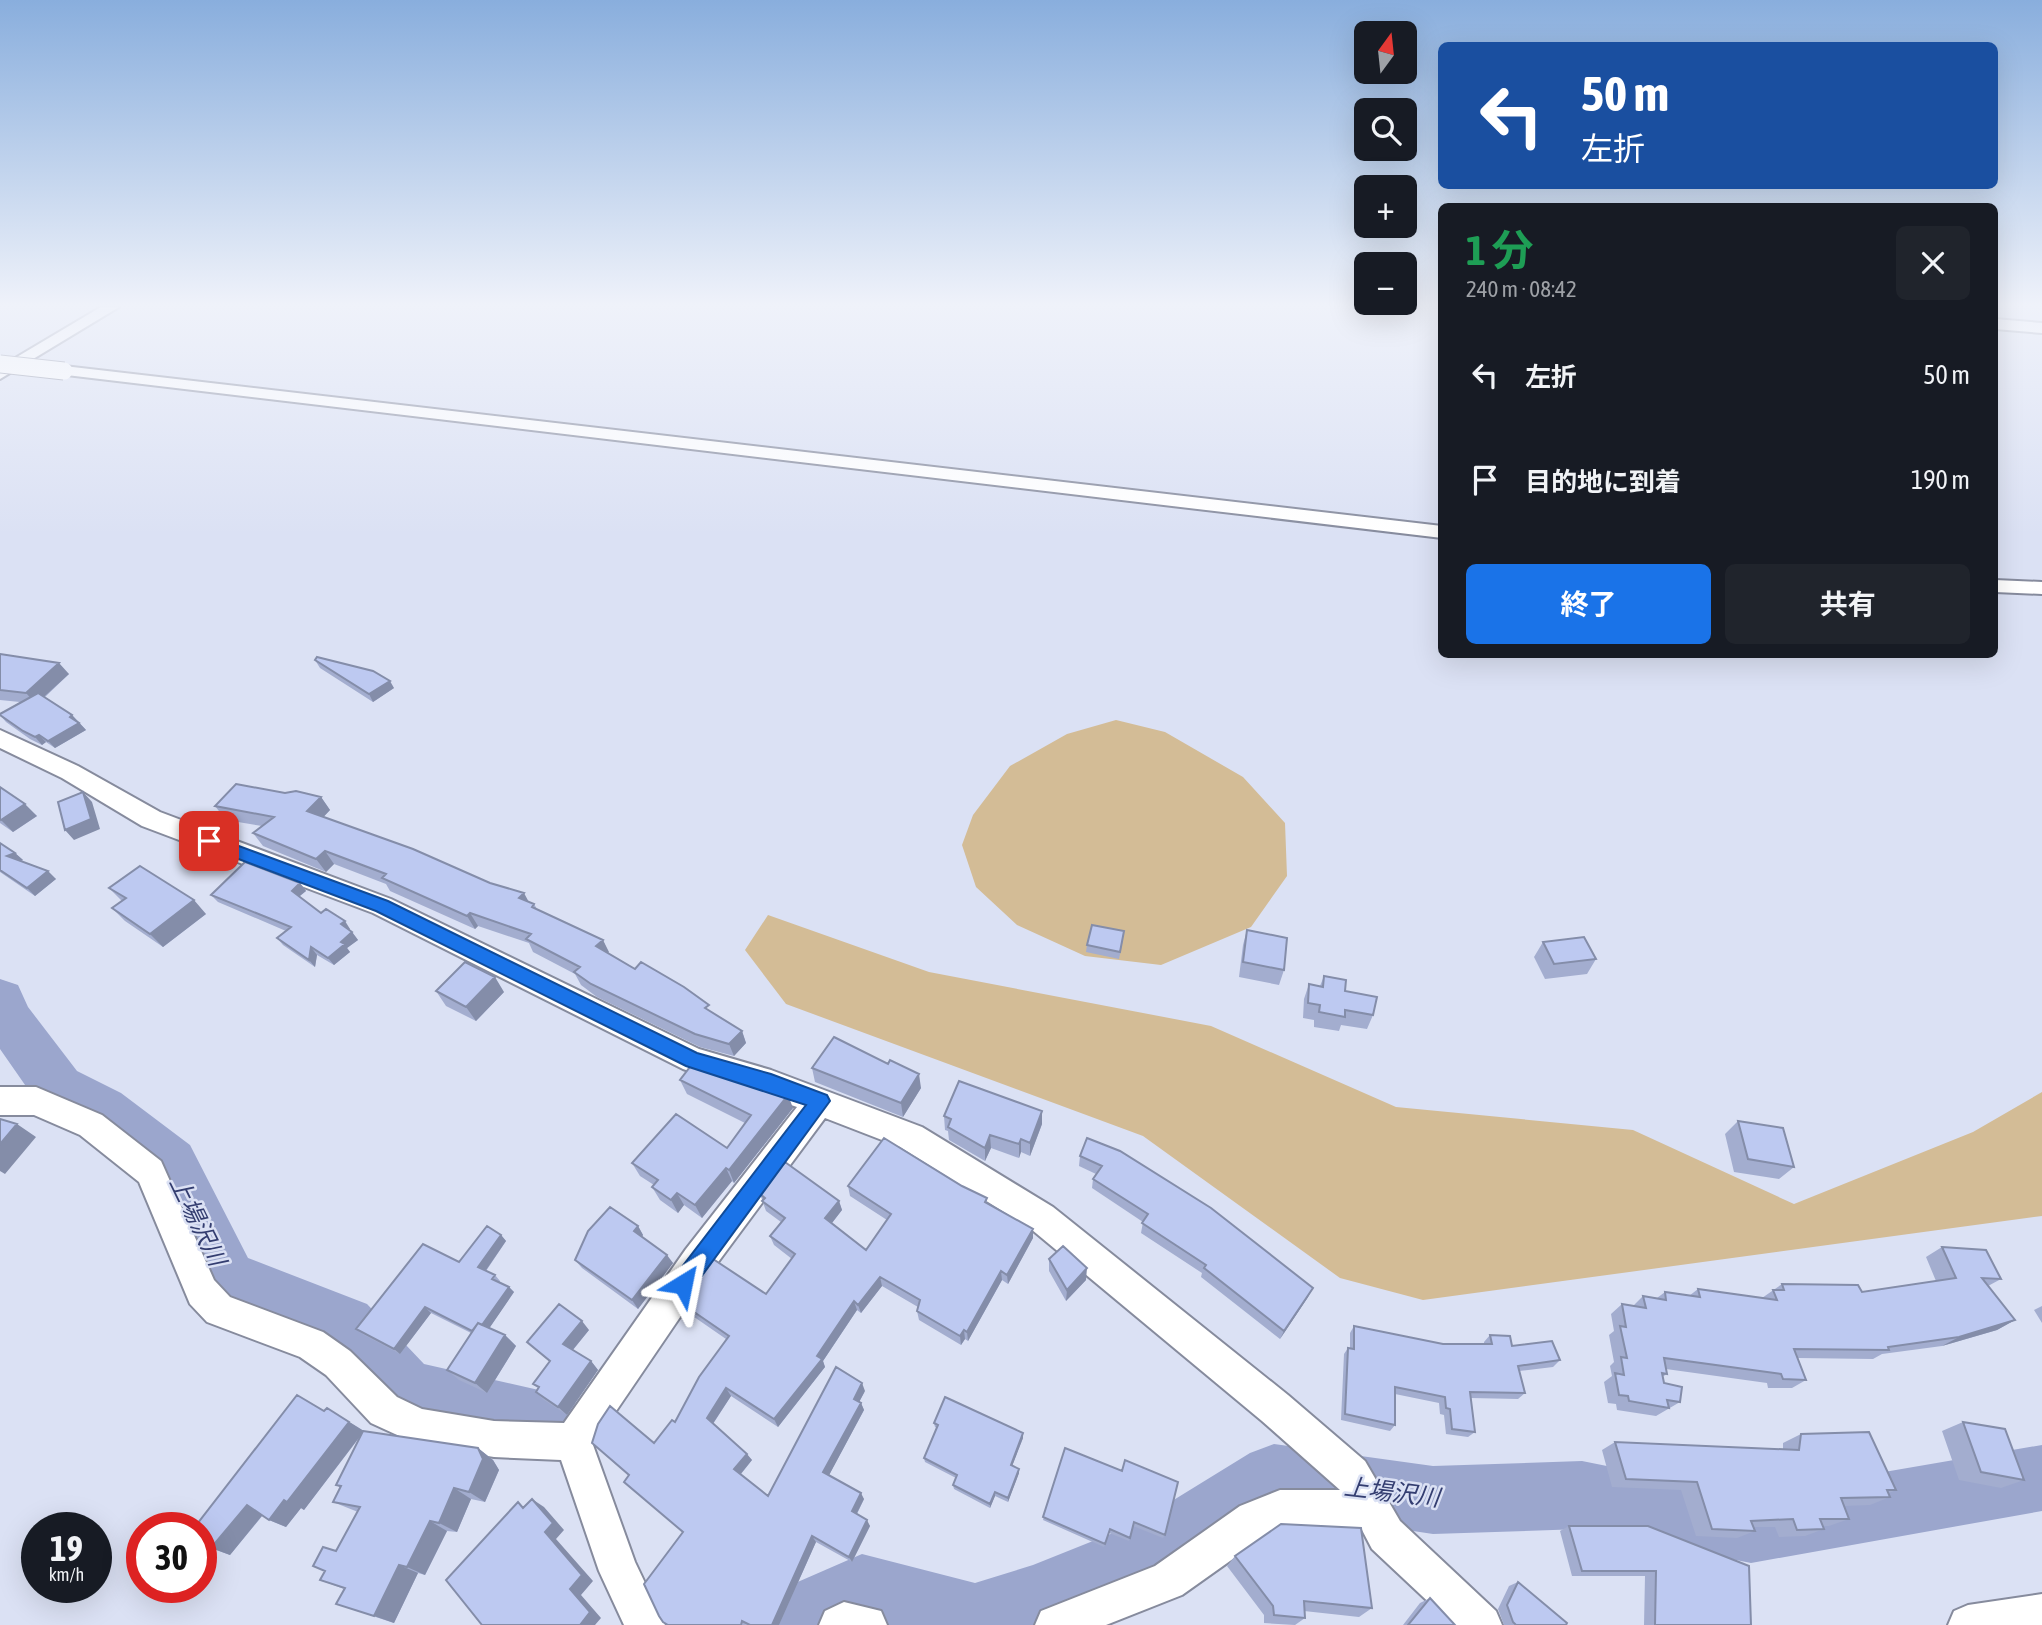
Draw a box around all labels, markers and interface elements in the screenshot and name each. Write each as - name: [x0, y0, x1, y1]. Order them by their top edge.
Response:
- north arrow: [1354, 21, 1418, 84]
- map controls: [1354, 21, 1417, 315]
- text: 50 m: [1581, 65, 1669, 121]
- icon: left: [1466, 70, 1557, 161]
- button: search: [1354, 98, 1417, 161]
- text: 左折: [1581, 130, 1645, 167]
- button: +: [1354, 175, 1417, 238]
- text: 1 分: [1466, 226, 1534, 274]
- button: close: [1896, 226, 1970, 300]
- button: −: [1354, 252, 1417, 315]
- text: 240 m · 08:42: [1466, 276, 1577, 302]
- icon: left: [1466, 356, 1504, 394]
- text: 50 m: [1923, 360, 1970, 390]
- text: 左折: [1525, 362, 1577, 392]
- icon: arrive: [1466, 461, 1504, 499]
- text: 190 m: [1911, 465, 1970, 495]
- text: 目的地に到着: [1525, 467, 1681, 497]
- button: 終了: [1466, 564, 1711, 644]
- button: 共有: [1725, 564, 1970, 644]
- pin: [179, 811, 239, 871]
- icon: arrive: [190, 822, 228, 860]
- water label: 上場沢川: [165, 1172, 232, 1273]
- position arrow: [646, 1247, 720, 1321]
- water label: 上場沢川: [1343, 1473, 1444, 1512]
- speed limit sign: 30: [126, 1512, 217, 1603]
- text: 19: [50, 1528, 83, 1568]
- text: km/h: [49, 1564, 84, 1585]

